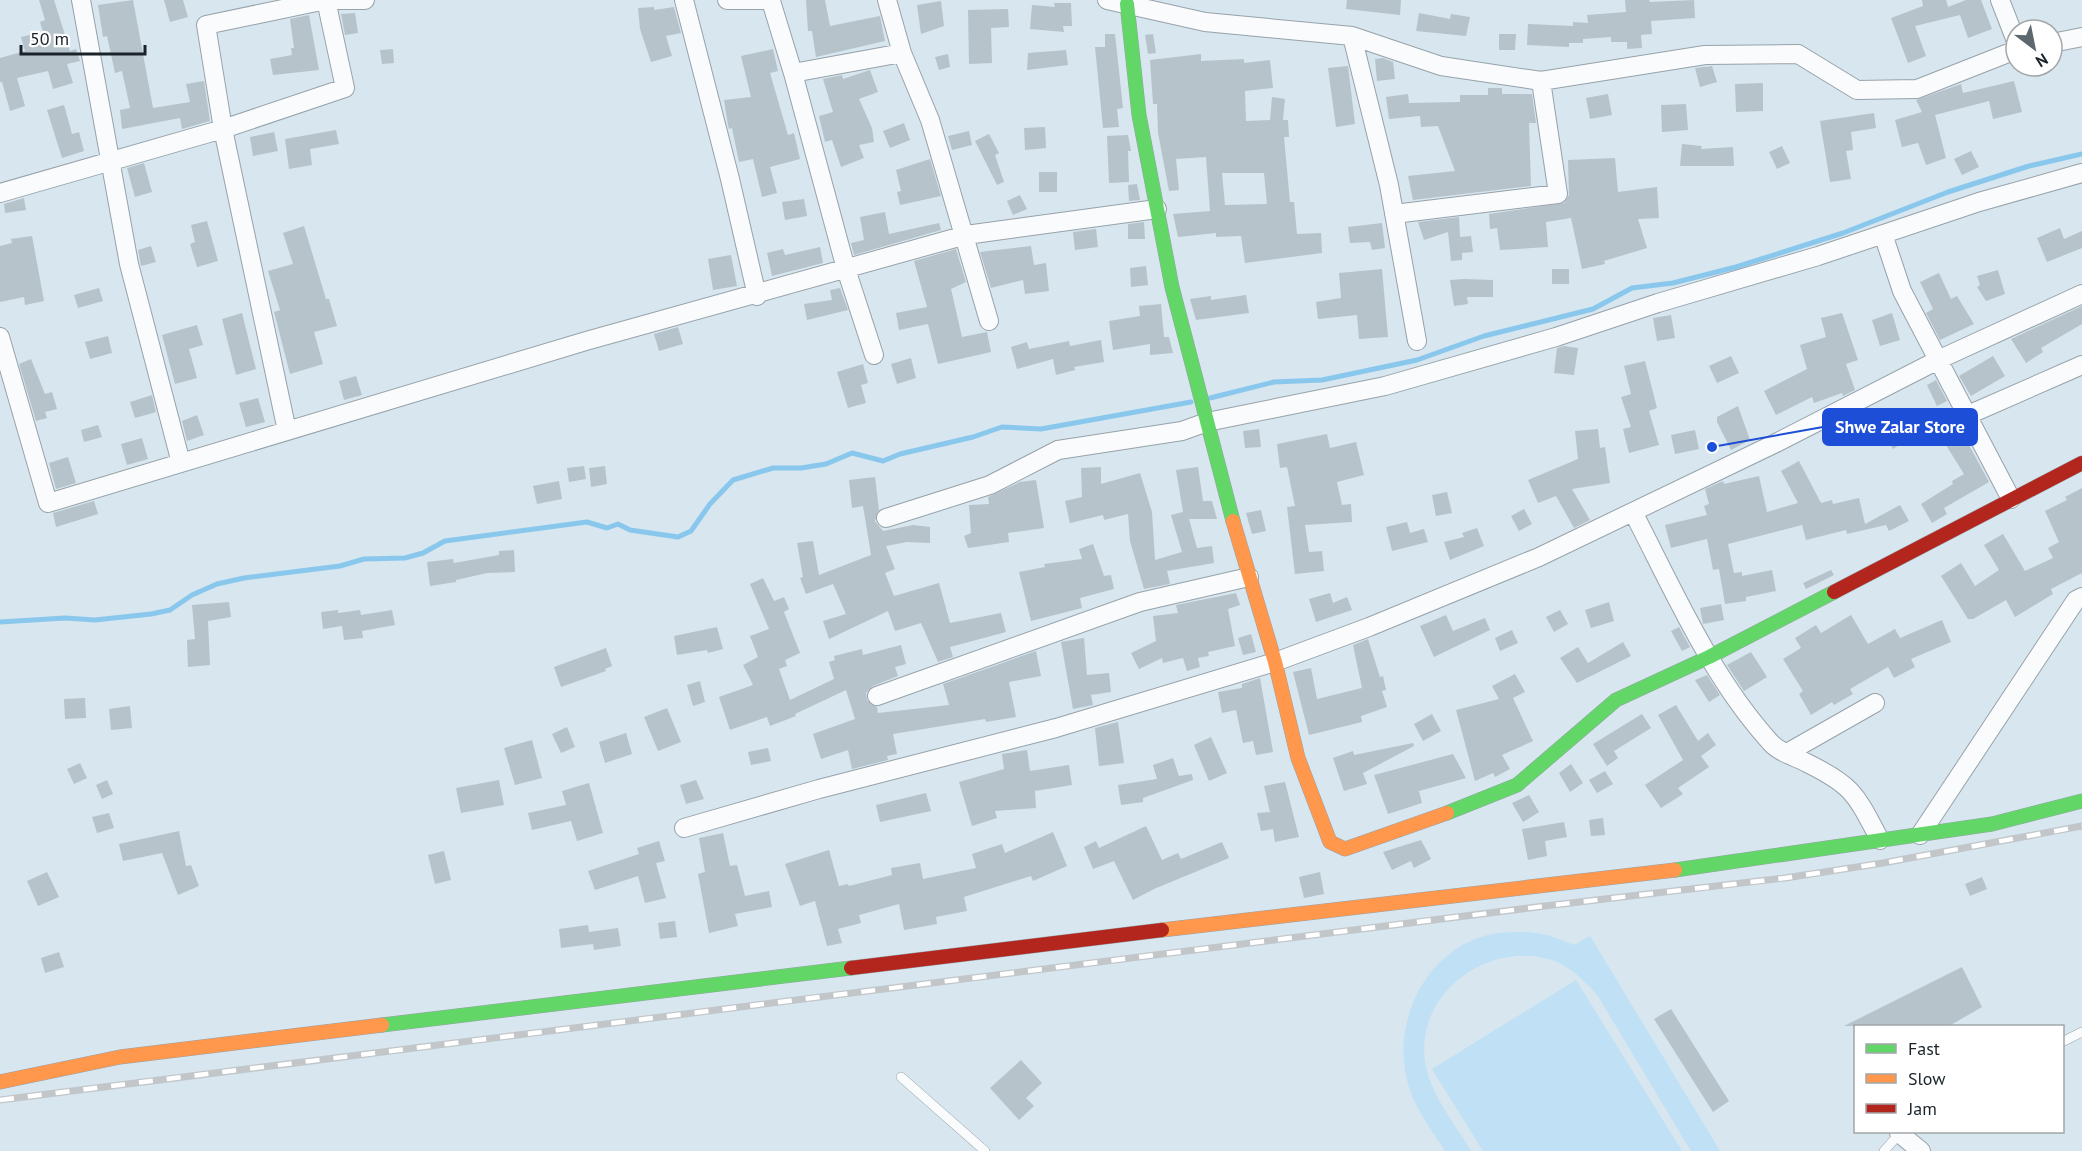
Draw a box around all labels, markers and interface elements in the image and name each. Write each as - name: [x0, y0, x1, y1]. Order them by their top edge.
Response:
- scale bar: [21, 18, 146, 56]
- north arrow: [2004, 18, 2064, 78]
- text: 50 m: [30, 27, 69, 50]
- text: N: [2032, 49, 2052, 72]
- callout: Shwe Zalar Store: [1823, 409, 1977, 445]
- text: Shwe Zalar Store: [1835, 415, 1965, 438]
- legend: [1854, 1025, 2064, 1133]
- text: Fast: [1908, 1037, 1940, 1060]
- text: Slow: [1908, 1067, 1946, 1090]
- text: Jam: [1907, 1097, 1937, 1120]

